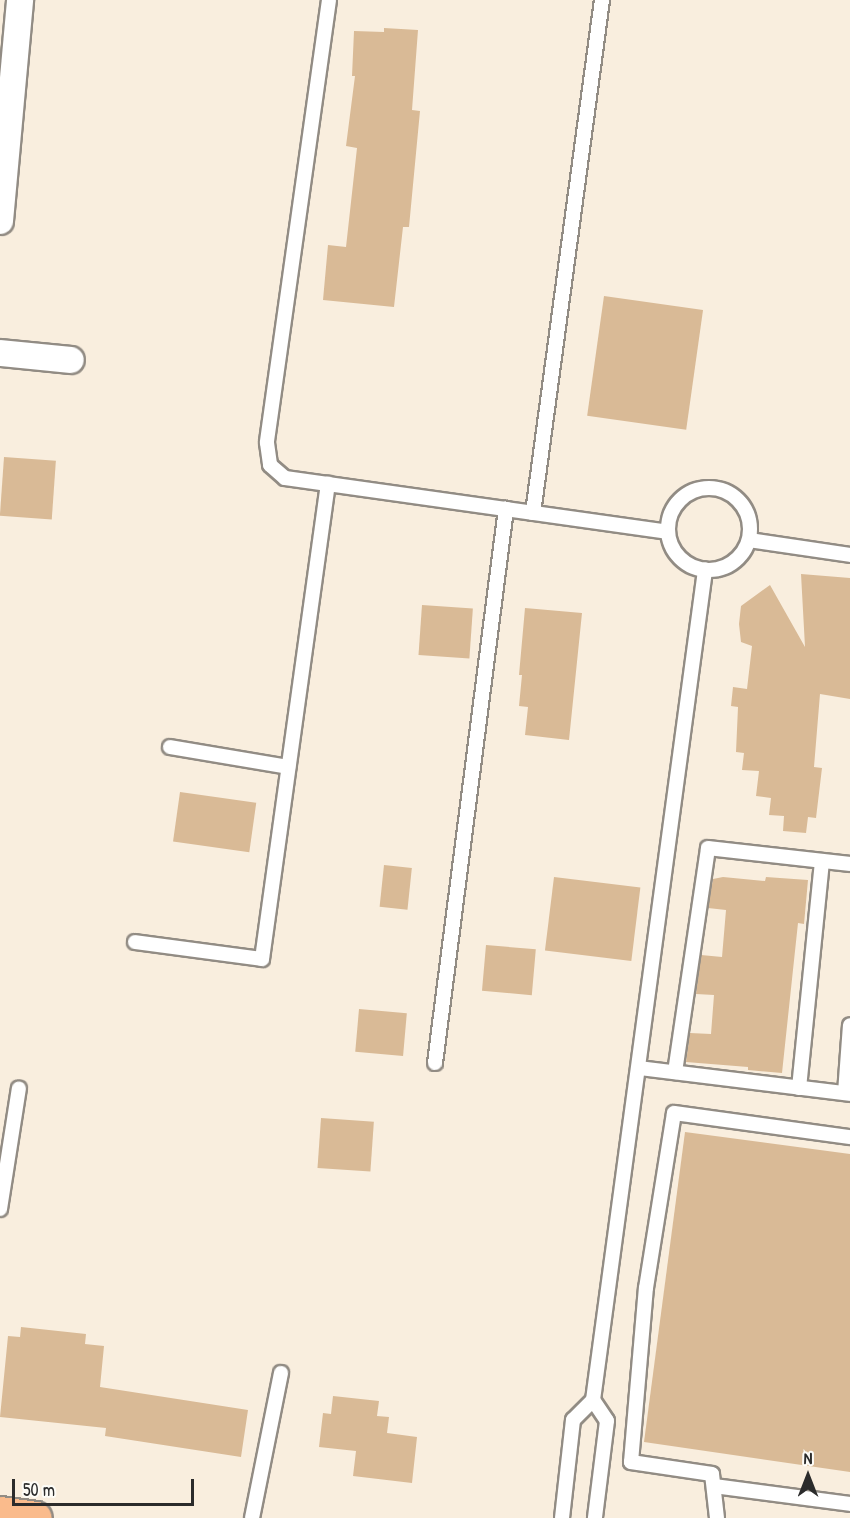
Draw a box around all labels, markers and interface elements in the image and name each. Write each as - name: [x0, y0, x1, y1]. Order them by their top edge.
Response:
- north arrow: [778, 1446, 838, 1506]
- text: N: [804, 1447, 812, 1469]
- scale bar: [15, 1467, 196, 1505]
- text: 50 m: [23, 1477, 55, 1502]

